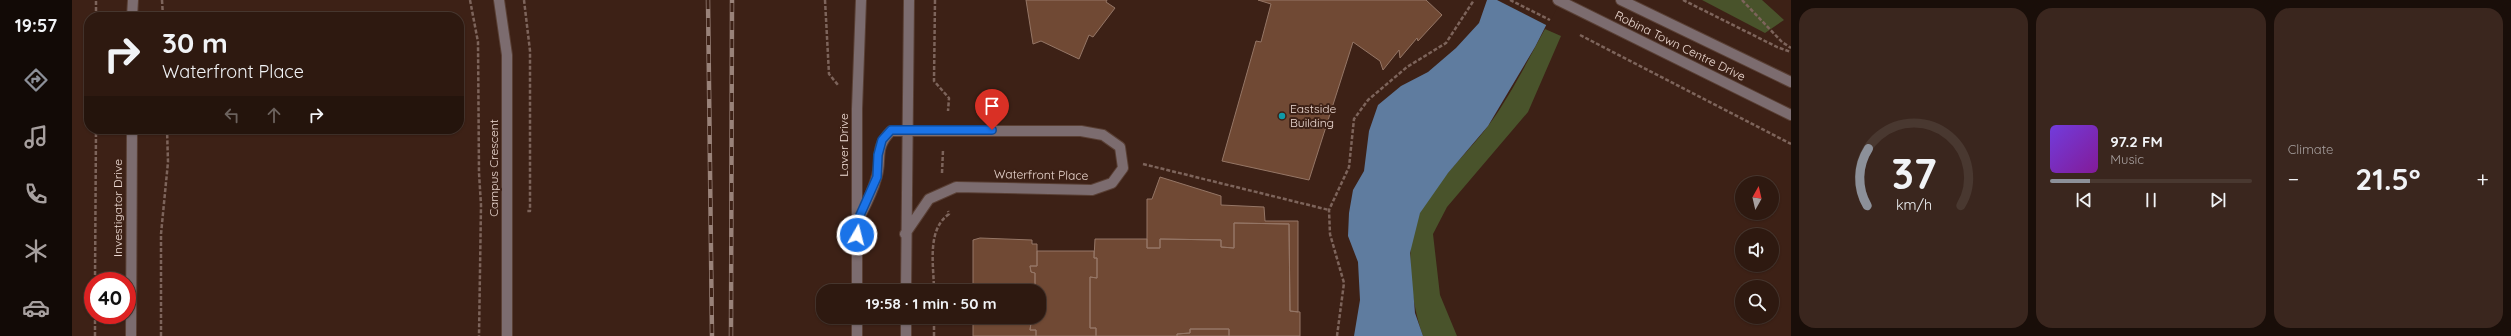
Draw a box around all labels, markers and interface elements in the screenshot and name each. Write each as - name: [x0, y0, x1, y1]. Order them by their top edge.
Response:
- street label: Robina Town Centre Drive: [1612, 7, 1748, 84]
- text: 19:57: [15, 14, 57, 37]
- text: 30 m: [162, 25, 228, 60]
- icon: right: [96, 28, 148, 80]
- text: Waterfront Place: [162, 60, 304, 83]
- icon: directions: [22, 66, 50, 94]
- pin: [975, 89, 1009, 130]
- icon: arrive: [981, 95, 1003, 117]
- place label: Eastside Building: [1290, 101, 1336, 130]
- icon: left: [221, 104, 243, 126]
- icon: ahead: [263, 104, 285, 126]
- icon: right: [305, 104, 327, 126]
- marker: Eastside Building: [1277, 111, 1287, 121]
- street label: Laver Drive: [836, 113, 851, 177]
- street label: Campus Crescent: [486, 119, 501, 217]
- icon: music: [22, 123, 50, 151]
- text: 97.2 FM: [2110, 132, 2163, 151]
- text: Climate: [2288, 141, 2333, 157]
- text: 37: [1891, 147, 1936, 199]
- text: Music: [2110, 151, 2144, 167]
- street label: Investigator Drive: [110, 159, 125, 257]
- text: 21.5°: [2355, 160, 2420, 198]
- text: −: [2288, 165, 2299, 193]
- text: +: [2477, 165, 2489, 193]
- street label: Waterfront Place: [994, 166, 1089, 183]
- north arrow: [1735, 176, 1779, 220]
- map controls: [1735, 176, 1779, 324]
- icon: phone: [22, 180, 50, 208]
- icon: previous: [2073, 189, 2095, 211]
- icon: pause: [2140, 189, 2162, 211]
- icon: next: [2207, 189, 2229, 211]
- text: km/h: [1896, 196, 1932, 214]
- position arrow: [836, 214, 878, 256]
- button: sound: [1735, 228, 1779, 272]
- icon: climate: [22, 237, 50, 265]
- speed limit sign: 40: [84, 272, 136, 324]
- button: search: [1735, 280, 1779, 324]
- icon: car: [22, 294, 50, 322]
- text: 19:58 · 1 min · 50 m: [866, 294, 997, 313]

